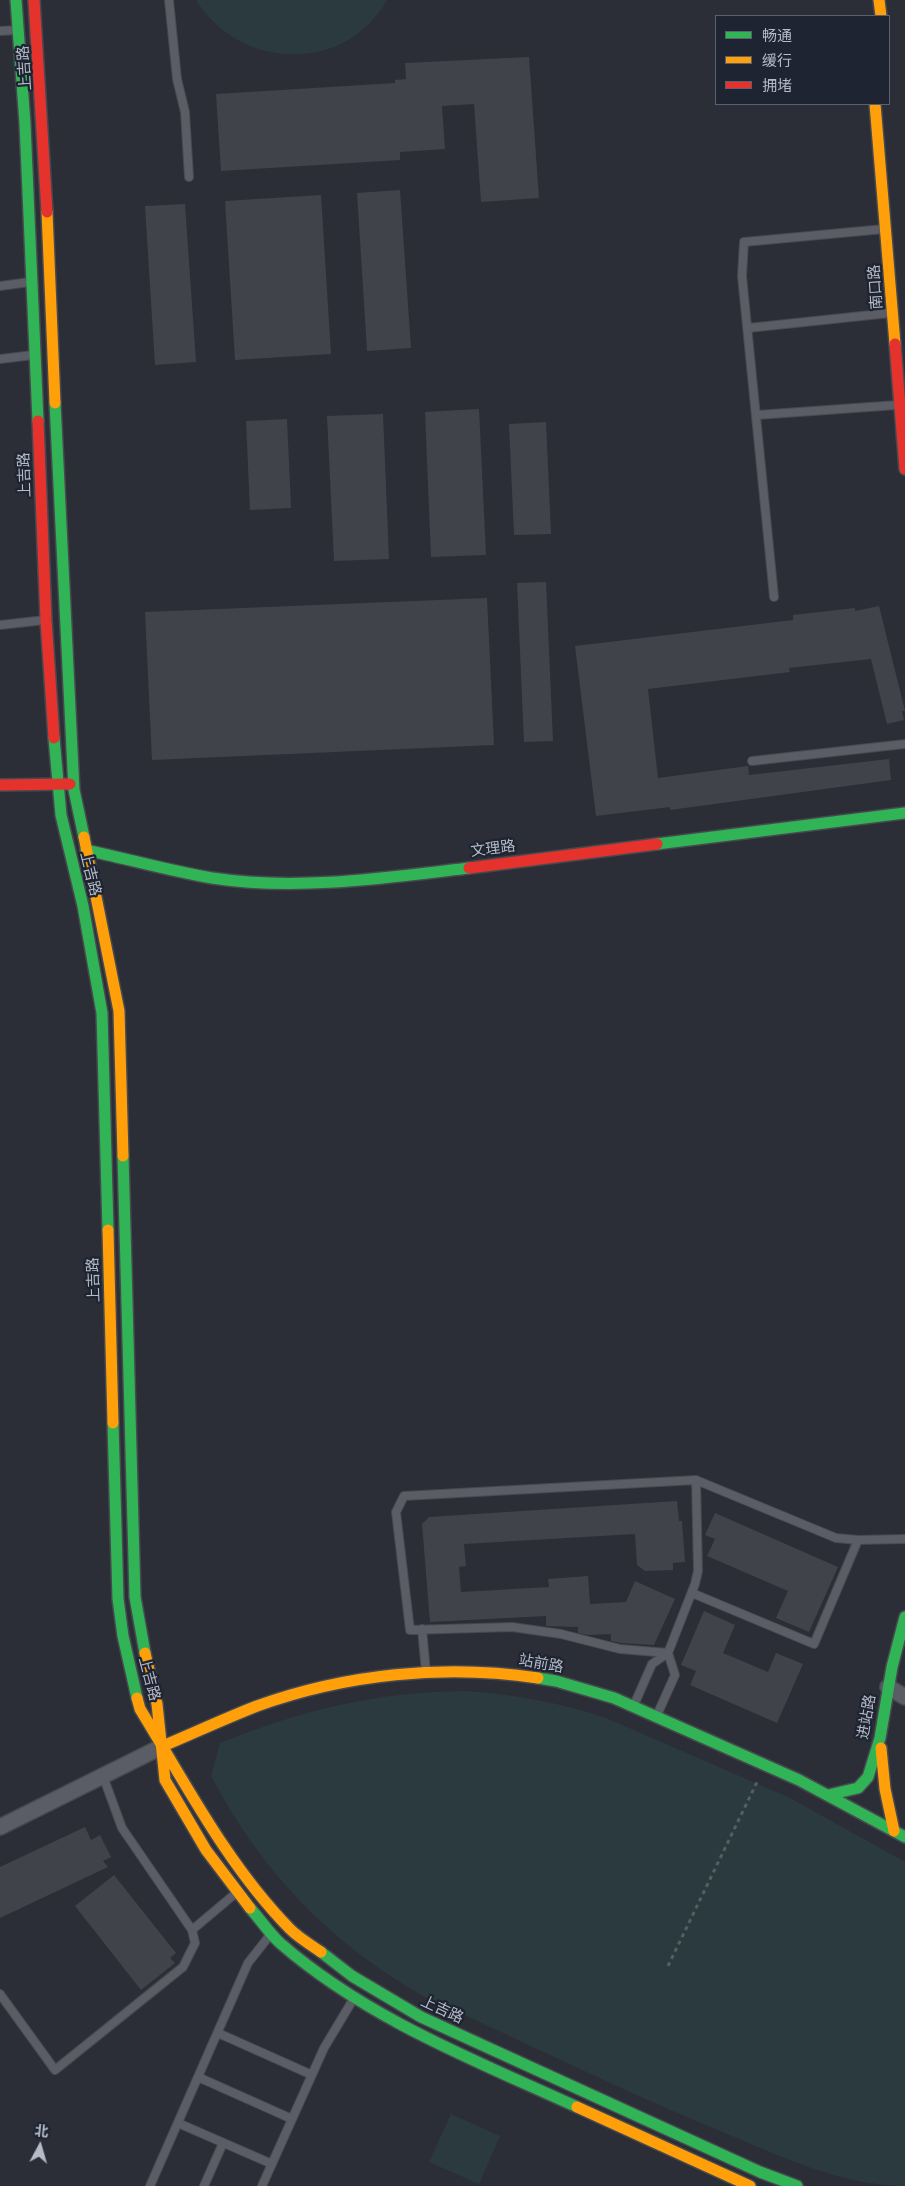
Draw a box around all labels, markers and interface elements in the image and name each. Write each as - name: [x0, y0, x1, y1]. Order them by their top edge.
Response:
- legend: [715, 15, 890, 105]
- text: 畅通: [762, 26, 792, 45]
- street label: 上吉路: [14, 45, 36, 91]
- text: 缓行: [762, 51, 792, 70]
- text: 拥堵: [762, 76, 792, 95]
- street label: 南口路: [865, 264, 887, 310]
- street label: 上吉路: [15, 452, 35, 498]
- street label: 文理路: [470, 837, 516, 861]
- street label: 上吉路: [76, 850, 104, 898]
- street label: 上吉路: [84, 1257, 104, 1303]
- street label: 站前路: [517, 1651, 565, 1677]
- street label: 上吉路: [134, 1655, 164, 1703]
- street label: 进站路: [854, 1693, 880, 1741]
- street label: 上吉路: [418, 1992, 466, 2028]
- north arrow: [15, 2121, 65, 2171]
- text: 北: [34, 2121, 49, 2141]

